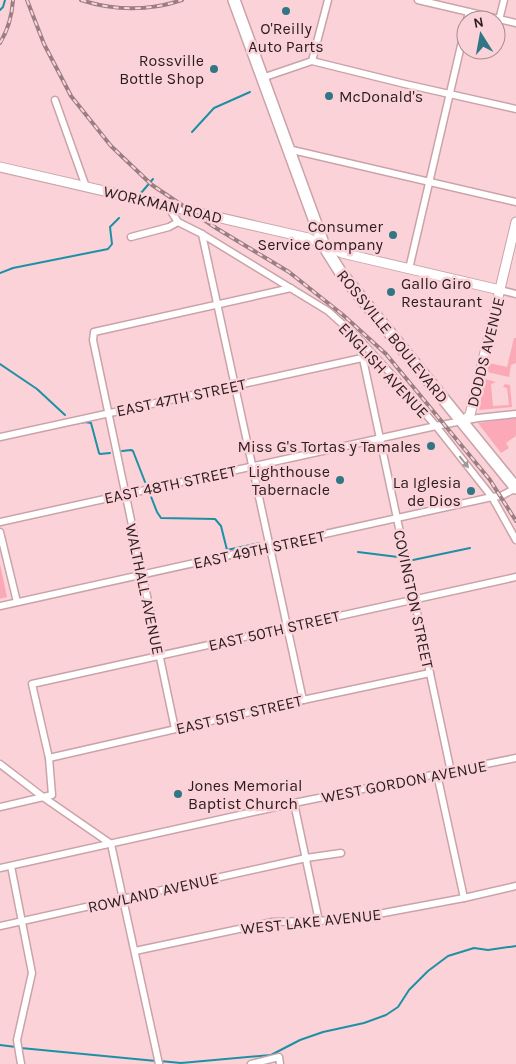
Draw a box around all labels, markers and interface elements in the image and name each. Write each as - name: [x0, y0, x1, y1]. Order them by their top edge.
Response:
- marker: O'Reilly Auto Parts: [280, 5, 292, 17]
- north arrow: [456, 10, 506, 60]
- text: N: [472, 13, 485, 32]
- place label: O'Reilly Auto Parts: [248, 19, 324, 56]
- place label: Rossville Bottle Shop: [119, 51, 204, 88]
- marker: Rossville Bottle Shop: [208, 63, 220, 75]
- place label: McDonald's: [339, 87, 423, 106]
- marker: McDonald's: [323, 90, 335, 102]
- street label: WORKMAN ROAD: [102, 182, 224, 227]
- place label: Consumer Service Company: [257, 217, 384, 254]
- marker: Consumer Service Company: [387, 229, 399, 241]
- street label: ROSSVILLE BOULEVARD: [333, 266, 452, 407]
- place label: Gallo Giro Restaurant: [401, 274, 482, 311]
- marker: Gallo Giro Restaurant: [385, 286, 397, 298]
- street label: DODDS AVENUE: [463, 295, 508, 409]
- street label: ENGLISH AVENUE: [335, 319, 433, 422]
- street label: EAST 47TH STREET: [115, 374, 248, 421]
- place label: Miss G's Tortas y Tamales: [238, 437, 421, 456]
- marker: Miss G's Tortas y Tamales: [425, 440, 437, 452]
- one-way arrow: [459, 455, 469, 468]
- street label: EAST 48TH STREET: [102, 461, 238, 508]
- place label: Lighthouse Tabernacle: [248, 462, 330, 499]
- place label: La Iglesia de Dios: [393, 473, 461, 510]
- marker: Lighthouse Tabernacle: [334, 474, 346, 486]
- marker: La Iglesia de Dios: [465, 485, 477, 497]
- street label: WALTHALL AVENUE: [121, 522, 168, 656]
- street label: EAST 49TH STREET: [192, 526, 327, 573]
- street label: COVINGTON STREET: [390, 528, 437, 670]
- street label: EAST 50TH STREET: [207, 606, 342, 655]
- street label: EAST 51ST STREET: [174, 691, 304, 738]
- street label: WEST GORDON AVENUE: [320, 756, 488, 807]
- place label: Jones Memorial Baptist Church: [188, 776, 303, 813]
- marker: Jones Memorial Baptist Church: [172, 788, 184, 800]
- street label: ROWLAND AVENUE: [86, 868, 220, 917]
- street label: WEST LAKE AVENUE: [240, 905, 382, 938]

